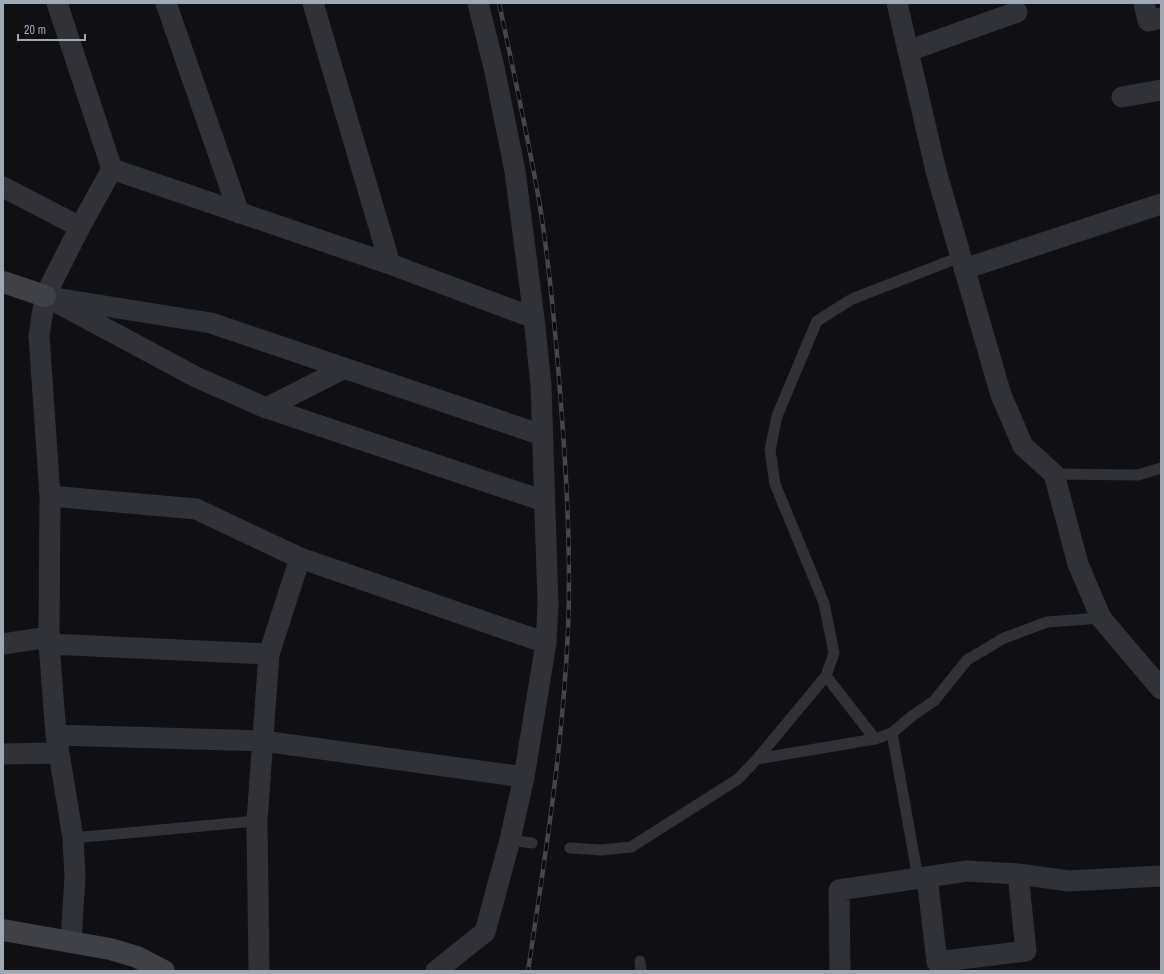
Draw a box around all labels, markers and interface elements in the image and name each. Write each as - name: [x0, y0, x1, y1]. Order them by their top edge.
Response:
- scale bar: [18, 16, 85, 42]
- text: 20 m: [24, 22, 46, 38]

